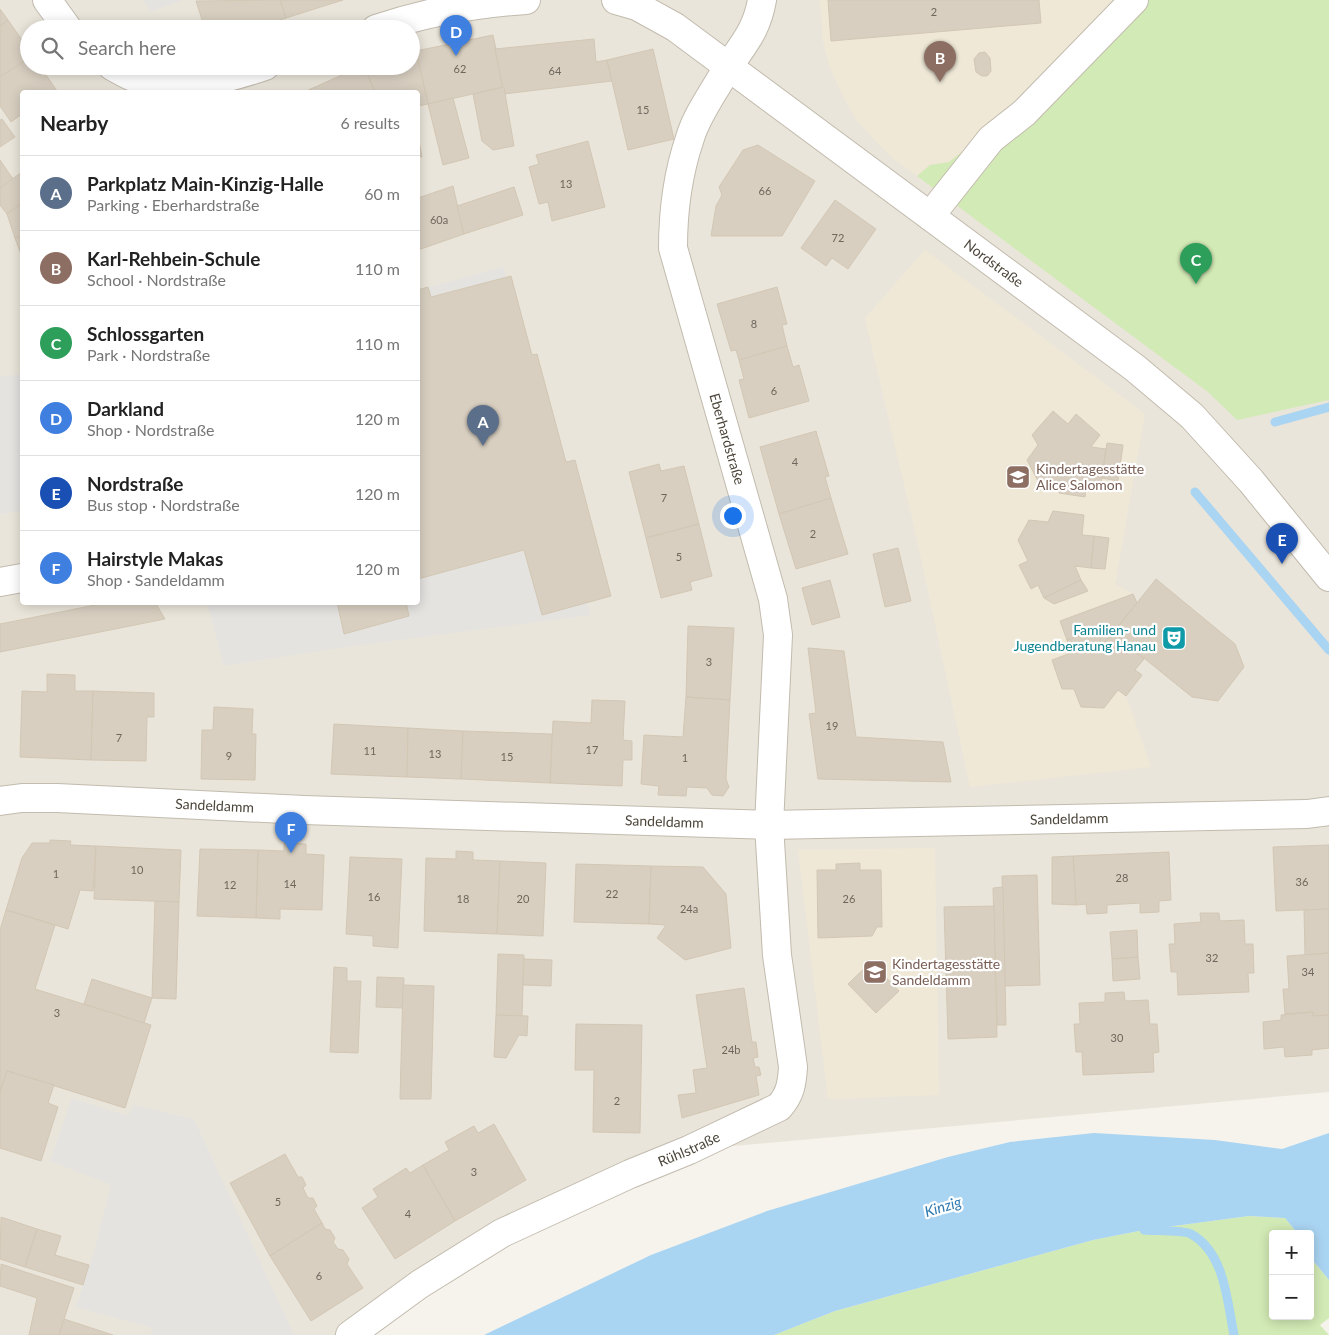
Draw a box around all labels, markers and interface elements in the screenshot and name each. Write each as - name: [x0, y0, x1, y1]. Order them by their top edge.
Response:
- house number: 2: [931, 5, 937, 18]
- pin: D: [440, 15, 472, 56]
- search box: [20, 20, 420, 75]
- icon: search: [38, 34, 66, 62]
- text: Search here: [78, 36, 176, 59]
- pin: B: [924, 41, 956, 82]
- house number: 62: [454, 62, 466, 75]
- house number: 64: [549, 64, 562, 77]
- house number: 15: [637, 103, 649, 116]
- text: Nearby: [40, 110, 108, 135]
- text: 6 results: [340, 113, 400, 132]
- text: Parkplatz Main-Kinzig-Halle: [87, 172, 324, 195]
- house number: 13: [560, 177, 572, 190]
- text: A: [50, 184, 62, 203]
- text: 60 m: [364, 184, 400, 203]
- house number: 66: [759, 184, 771, 197]
- text: Parking · Eberhardstraße: [87, 195, 260, 214]
- house number: 60a: [430, 213, 448, 226]
- house number: 72: [832, 231, 844, 244]
- street label: Nordstraße: [961, 235, 1027, 290]
- pin: C: [1180, 243, 1212, 284]
- text: Karl-Rehbein-Schule: [87, 247, 260, 270]
- text: B: [51, 259, 61, 278]
- text: 110 m: [355, 259, 400, 278]
- text: School · Nordstraße: [87, 270, 226, 289]
- house number: 8: [751, 317, 757, 330]
- text: Schlossgarten: [87, 322, 204, 345]
- text: C: [51, 334, 61, 353]
- text: 110 m: [355, 334, 400, 353]
- text: Park · Nordstraße: [87, 345, 210, 364]
- house number: 6: [771, 384, 777, 397]
- street label: Eberhardstraße: [706, 391, 749, 487]
- text: Darkland: [87, 397, 164, 420]
- pin: A: [467, 405, 499, 446]
- text: D: [50, 409, 62, 428]
- text: 120 m: [355, 409, 400, 428]
- text: Shop · Nordstraße: [87, 420, 214, 439]
- house number: 4: [792, 455, 799, 468]
- place label: Kindertagesstätte Alice Salomon: [1036, 460, 1144, 493]
- school or university icon: Kindertagesstätte Alice Salomon: [1005, 464, 1031, 490]
- text: Nordstraße: [87, 472, 184, 495]
- text: E: [51, 484, 61, 503]
- text: 120 m: [355, 484, 400, 503]
- house number: 7: [661, 491, 667, 504]
- text: Bus stop · Nordstraße: [87, 495, 240, 514]
- your location: [720, 503, 746, 529]
- pin: E: [1266, 523, 1298, 564]
- house number: 2: [810, 527, 816, 540]
- text: Hairstyle Makas: [87, 547, 223, 570]
- house number: 5: [676, 550, 682, 563]
- text: F: [51, 559, 61, 578]
- text: 120 m: [355, 559, 400, 578]
- text: Shop · Sandeldamm: [87, 570, 225, 589]
- place label: Familien- und Jugendberatung Hanau: [1014, 621, 1156, 654]
- theatre icon: Familien- und Jugendberatung Hanau: [1161, 625, 1187, 651]
- house number: 3: [706, 655, 712, 668]
- house number: 19: [826, 719, 838, 732]
- house number: 7: [116, 731, 122, 744]
- house number: 17: [586, 743, 598, 756]
- house number: 11: [364, 744, 376, 757]
- house number: 13: [429, 747, 441, 760]
- house number: 9: [226, 749, 232, 762]
- house number: 15: [501, 750, 513, 763]
- house number: 1: [682, 751, 688, 764]
- street label: Sandeldamm: [175, 795, 254, 816]
- street label: Sandeldamm: [1030, 809, 1109, 828]
- street label: Sandeldamm: [625, 811, 704, 831]
- pin: F: [275, 812, 307, 853]
- house number: 10: [131, 863, 144, 876]
- house number: 1: [53, 867, 59, 880]
- house number: 28: [1116, 871, 1128, 884]
- house number: 36: [1296, 875, 1308, 888]
- house number: 14: [284, 877, 297, 890]
- house number: 12: [224, 878, 236, 891]
- house number: 22: [606, 887, 618, 900]
- house number: 16: [368, 890, 380, 903]
- house number: 18: [457, 892, 469, 905]
- house number: 20: [517, 892, 530, 905]
- house number: 26: [843, 892, 855, 905]
- house number: 24a: [680, 902, 698, 915]
- house number: 32: [1206, 951, 1218, 964]
- place label: Kindertagesstätte Sandeldamm: [892, 955, 1000, 988]
- school or university icon: Kindertagesstätte Sandeldamm: [862, 959, 888, 985]
- house number: 34: [1302, 965, 1315, 978]
- house number: 3: [54, 1006, 60, 1019]
- house number: 30: [1111, 1031, 1124, 1044]
- house number: 24b: [722, 1043, 740, 1056]
- house number: 2: [614, 1094, 620, 1107]
- street label: Rühlstraße: [655, 1128, 722, 1170]
- house number: 3: [471, 1165, 477, 1178]
- water label: Kinzig: [922, 1192, 964, 1220]
- house number: 5: [275, 1195, 281, 1208]
- house number: 4: [405, 1207, 412, 1220]
- map controls: [1269, 1230, 1314, 1320]
- button: +: [1269, 1230, 1314, 1275]
- house number: 6: [316, 1269, 322, 1282]
- button: −: [1269, 1275, 1314, 1320]

